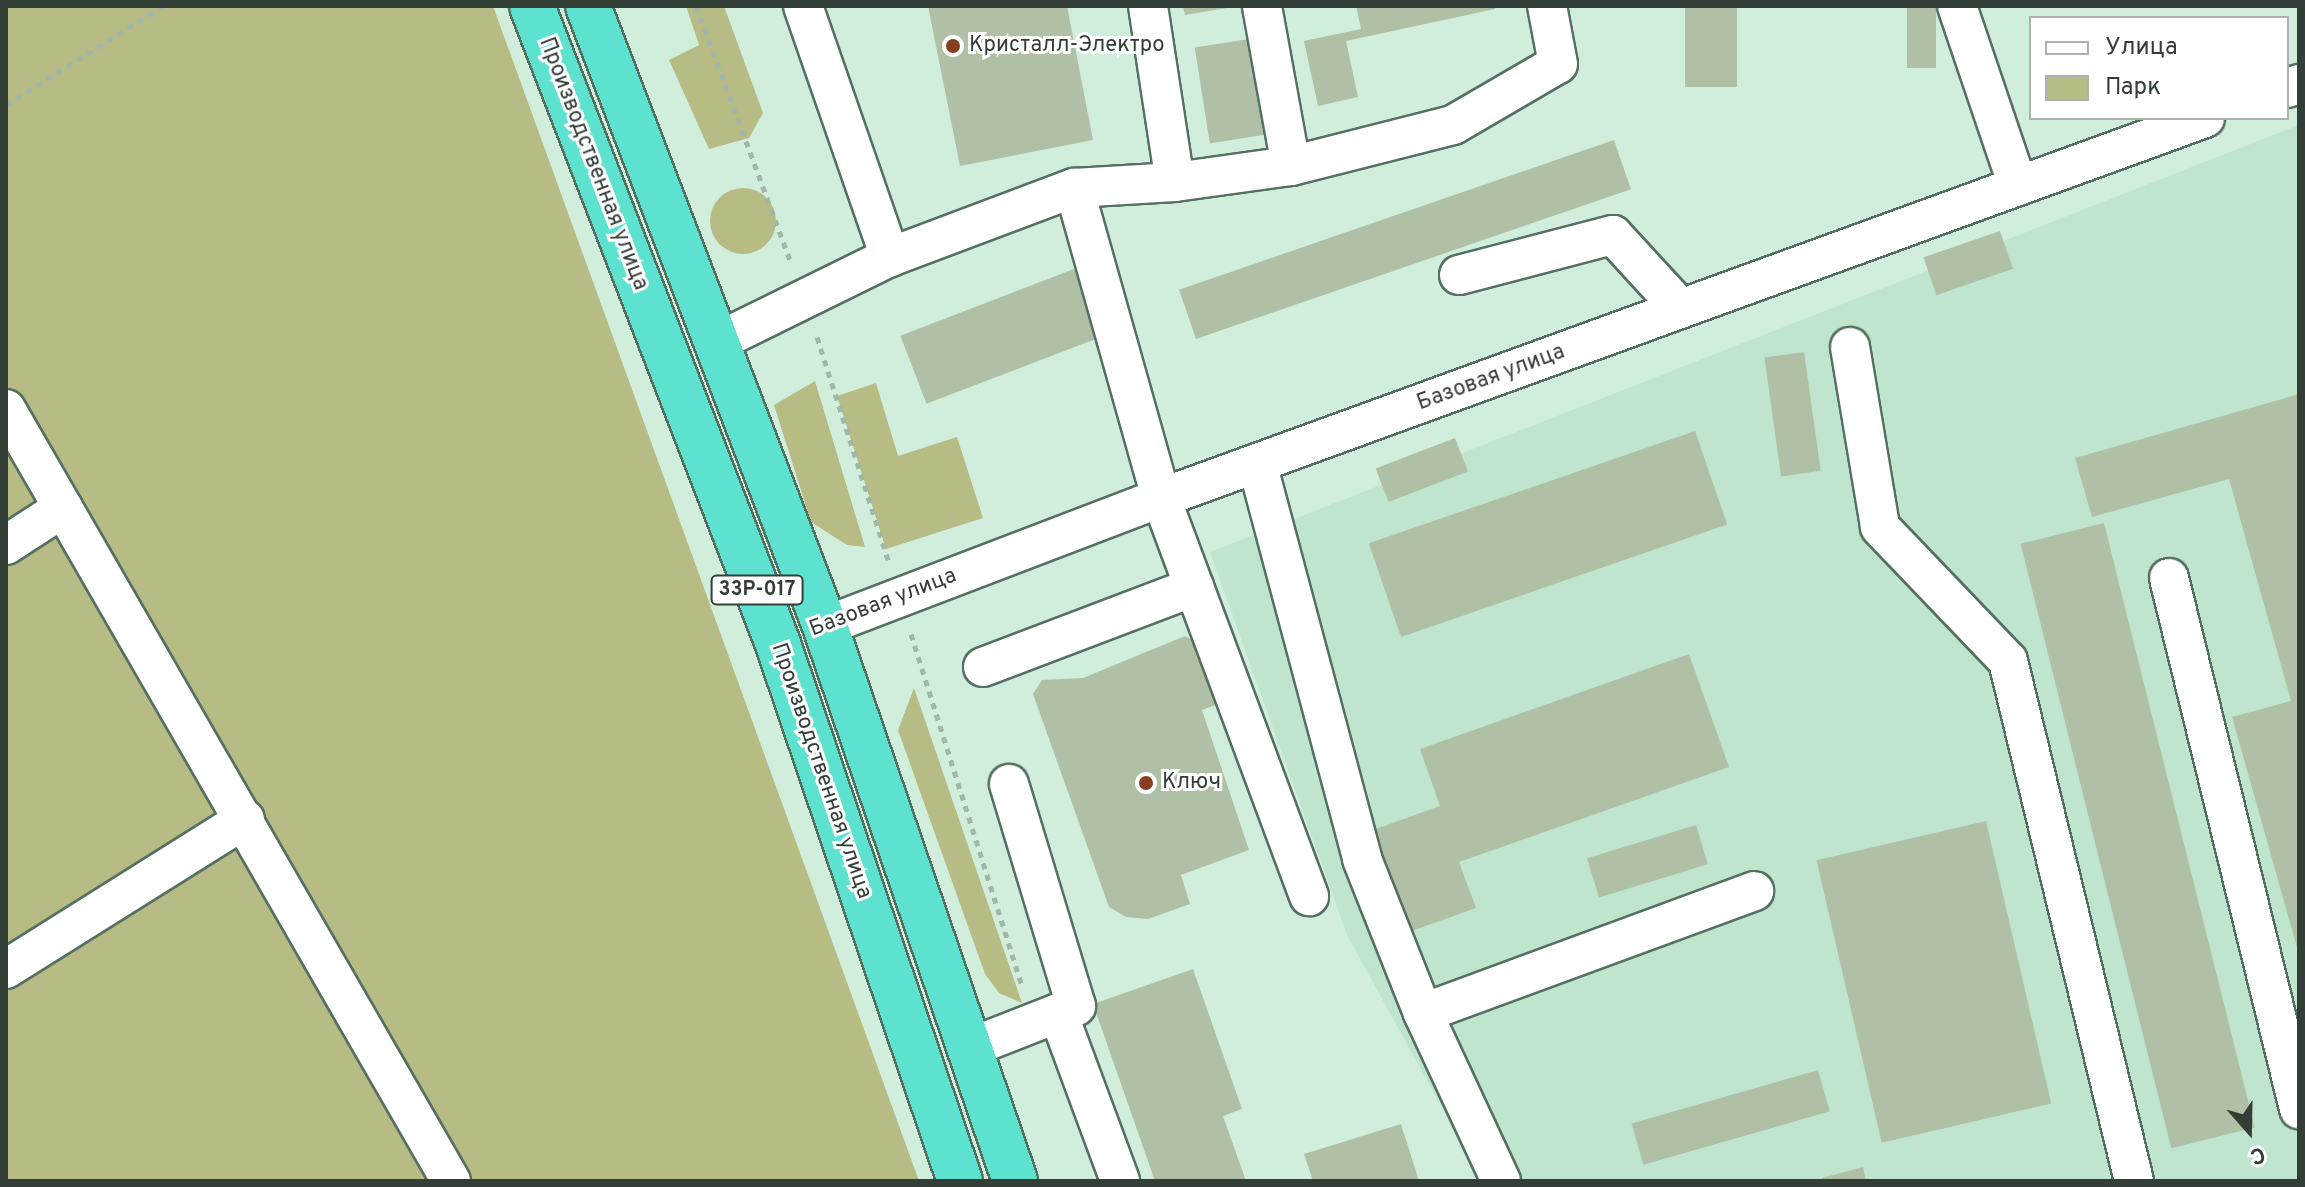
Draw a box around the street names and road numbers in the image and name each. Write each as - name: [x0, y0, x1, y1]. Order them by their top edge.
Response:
- street label: Производственная улица: [533, 34, 653, 294]
- street label: Базовая улица: [1413, 339, 1569, 417]
- street label: Базовая улица: [806, 563, 960, 643]
- road number: 33Р-017: [709, 574, 805, 606]
- street label: Производственная улица: [765, 640, 877, 902]

